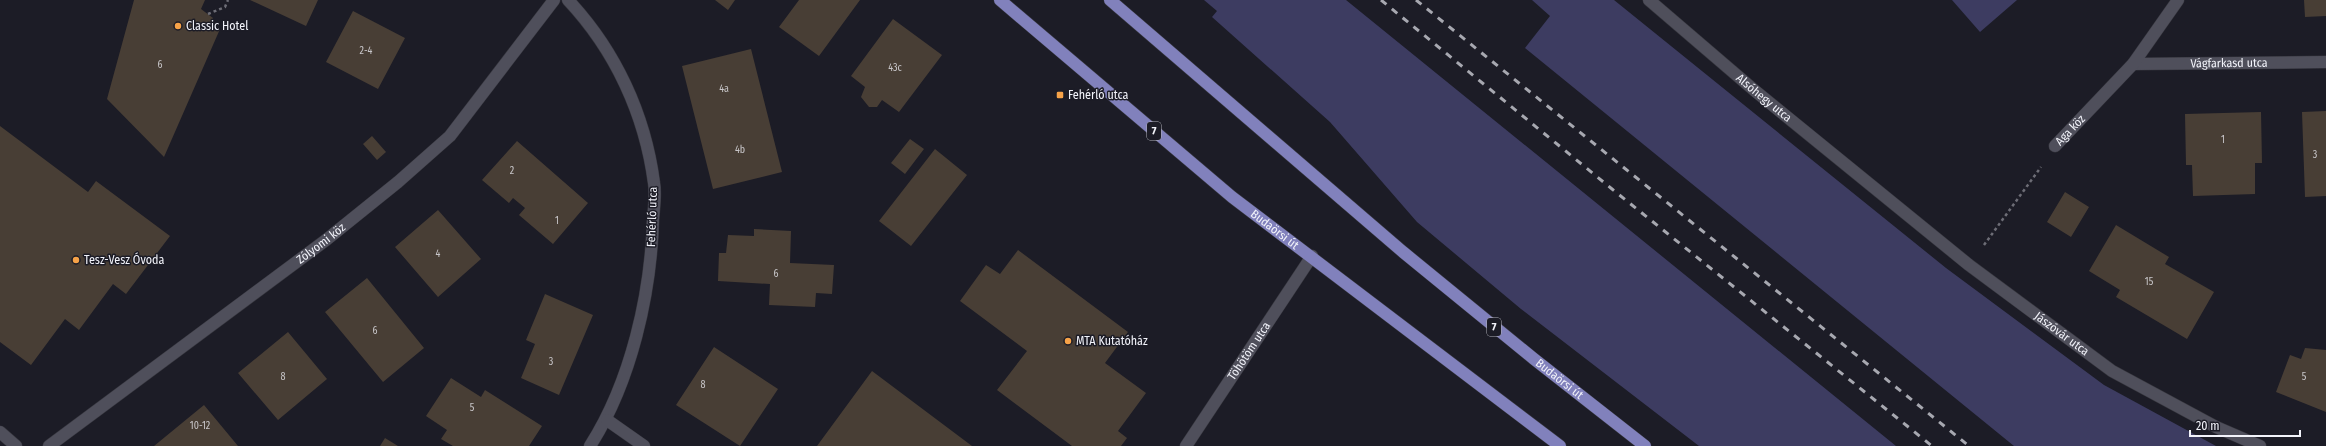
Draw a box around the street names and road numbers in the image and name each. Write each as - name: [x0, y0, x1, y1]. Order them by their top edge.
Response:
- street label: Vágfarkasd utca: [2190, 56, 2268, 70]
- street label: Alsóhegy utca: [1733, 71, 1795, 125]
- street label: Aga köz: [2052, 112, 2088, 148]
- road number: 7: [1147, 122, 1161, 140]
- street label: Fehérló utca: [644, 186, 660, 247]
- street label: Budaörsi út: [1248, 207, 1302, 252]
- street label: Zólyomi köz: [294, 220, 348, 267]
- street label: Jászóvár utca: [2032, 309, 2092, 359]
- road number: 7: [1487, 318, 1501, 336]
- street label: Töhötöm utca: [1225, 319, 1273, 383]
- street label: Budaörsi út: [1533, 356, 1586, 402]

